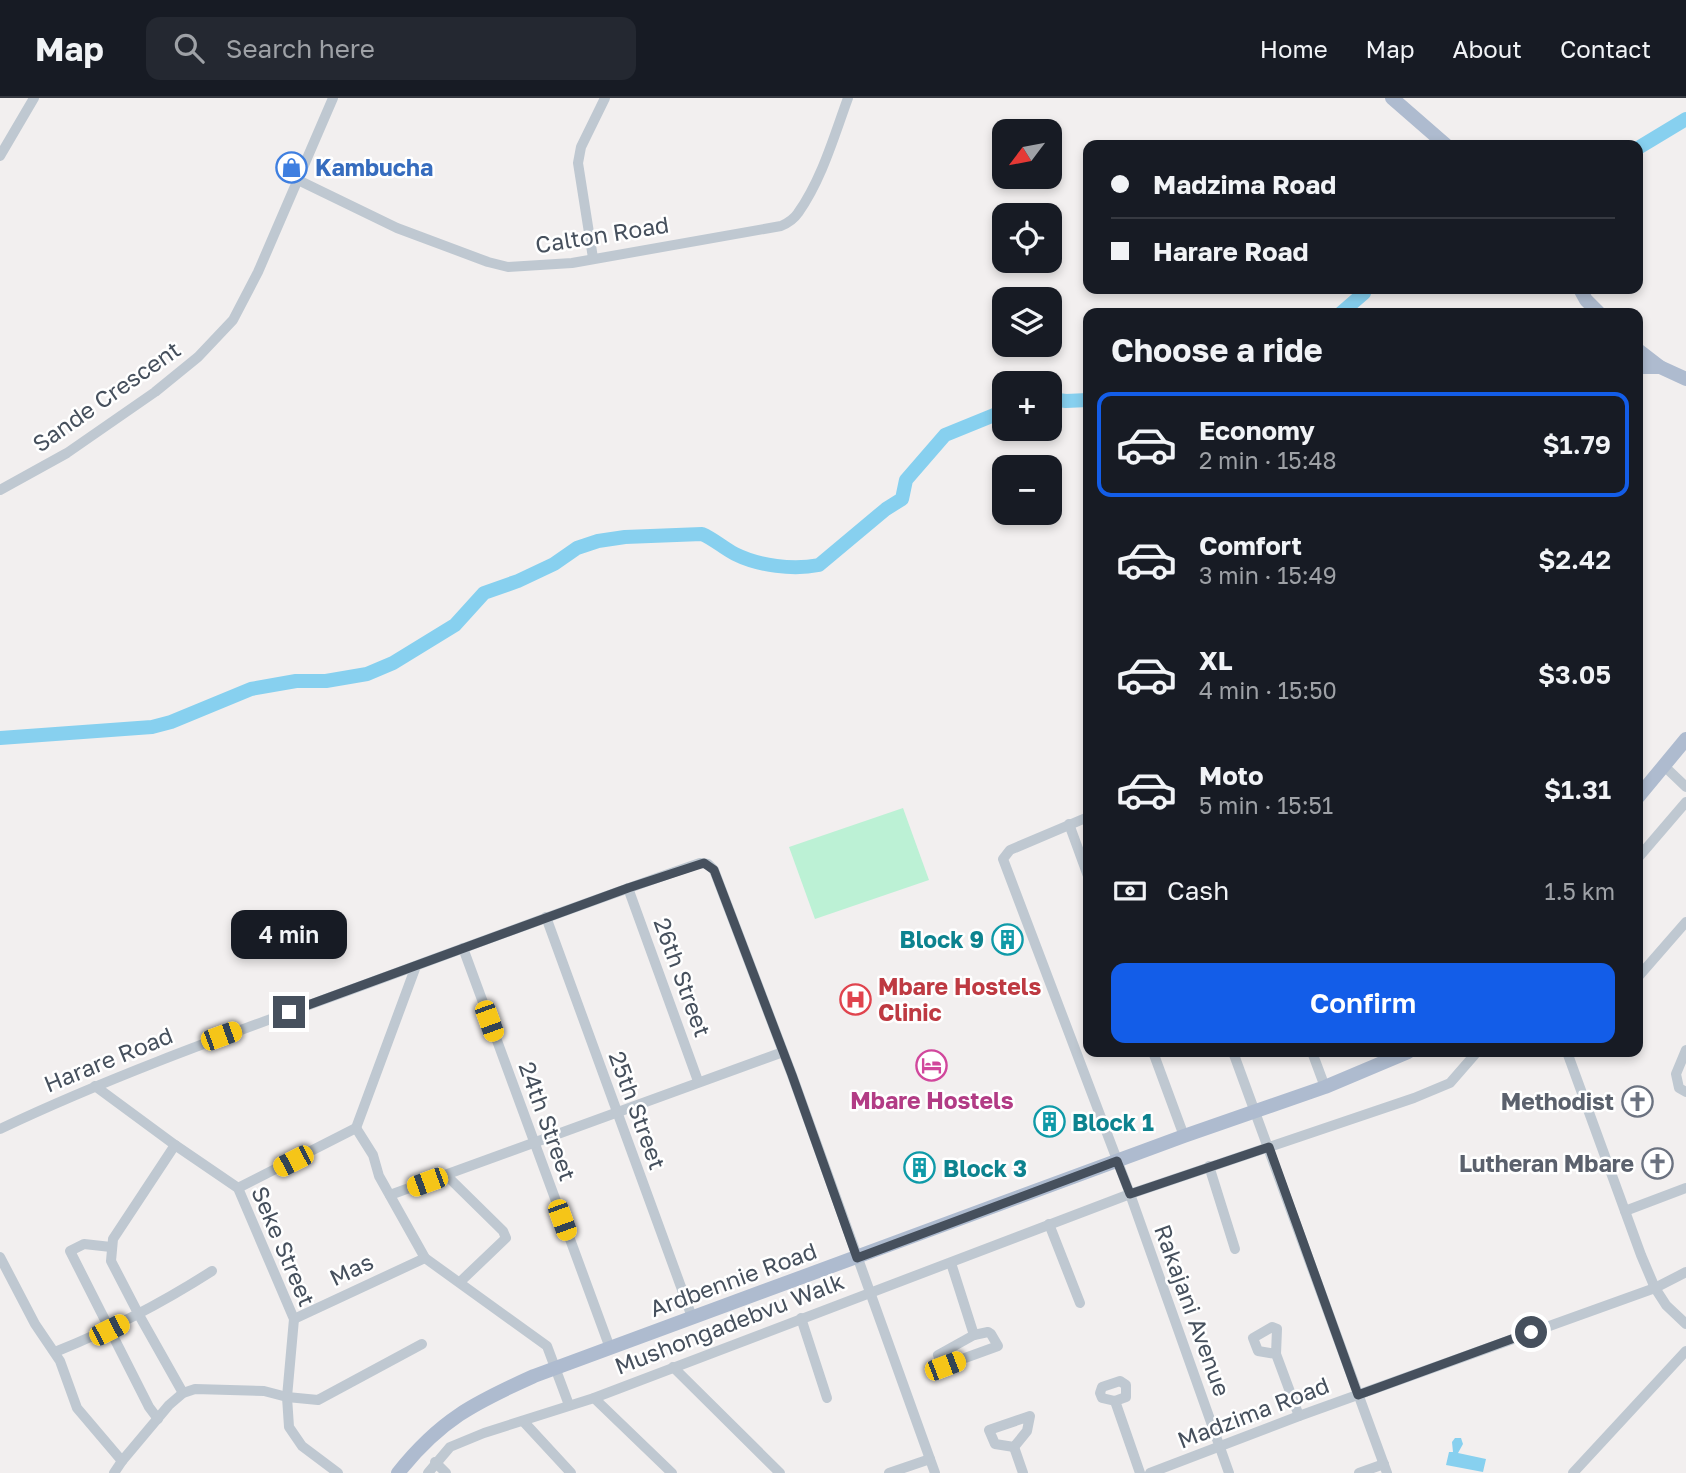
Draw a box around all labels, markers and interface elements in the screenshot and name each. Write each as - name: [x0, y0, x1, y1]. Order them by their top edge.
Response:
- search box: [146, 17, 636, 80]
- text: Map: [35, 29, 104, 68]
- icon: search: [170, 29, 208, 67]
- text: Search here: [226, 33, 375, 64]
- text: Home: [1260, 34, 1328, 63]
- text: Map: [1366, 34, 1415, 63]
- text: About: [1453, 34, 1522, 63]
- text: Contact: [1560, 34, 1651, 63]
- north arrow: [992, 119, 1062, 189]
- map controls: [992, 119, 1062, 525]
- shop icon: Kambucha: [275, 150, 309, 184]
- place label: Kambucha: [315, 153, 433, 181]
- text: Madzima Road: [1153, 169, 1336, 200]
- button: locate: [992, 203, 1062, 273]
- street label: Calton Road: [533, 210, 671, 258]
- text: Harare Road: [1153, 236, 1309, 267]
- button: layers: [992, 287, 1062, 357]
- text: Choose a ride: [1111, 331, 1323, 369]
- street label: Sande Crescent: [27, 335, 185, 457]
- button: +: [992, 371, 1062, 441]
- icon: car: [1115, 413, 1178, 476]
- text: Economy: [1199, 415, 1315, 446]
- text: $1.79: [1542, 429, 1611, 460]
- text: 2 min · 15:48: [1199, 446, 1337, 474]
- button: −: [992, 455, 1062, 525]
- icon: car: [1115, 528, 1178, 591]
- text: Comfort: [1199, 530, 1302, 561]
- text: $2.42: [1538, 544, 1611, 575]
- text: 3 min · 15:49: [1199, 561, 1337, 589]
- icon: car: [1115, 643, 1178, 706]
- text: XL: [1199, 645, 1233, 676]
- text: $3.05: [1538, 659, 1611, 690]
- text: 4 min · 15:50: [1199, 676, 1337, 704]
- icon: car: [1115, 758, 1178, 821]
- text: Moto: [1199, 760, 1264, 791]
- text: $1.31: [1544, 774, 1611, 805]
- text: 5 min · 15:51: [1199, 791, 1333, 819]
- icon: cash: [1111, 872, 1149, 910]
- text: Cash: [1167, 875, 1229, 906]
- text: 1.5 km: [1545, 877, 1615, 905]
- callout: 4 min: [231, 911, 347, 960]
- street label: 26th Street: [649, 914, 717, 1040]
- text: 4 min: [259, 920, 319, 948]
- building icon: Block 9: [990, 922, 1024, 956]
- place label: Block 9: [899, 925, 984, 953]
- button: Confirm: [1111, 963, 1615, 1043]
- place label: Mbare Hostels Clinic: [878, 972, 1041, 1026]
- hospital icon: Mbare Hostels Clinic: [838, 982, 872, 1016]
- route end: [273, 996, 305, 1028]
- car: [472, 998, 507, 1044]
- car: [198, 1019, 245, 1053]
- street label: Harare Road: [40, 1020, 176, 1098]
- street label: 25th Street: [604, 1047, 672, 1173]
- hotel icon: Mbare Hostels: [915, 1049, 949, 1083]
- street label: 24th Street: [514, 1058, 582, 1184]
- church icon: Methodist: [1620, 1084, 1654, 1118]
- place label: Mbare Hostels: [850, 1086, 1014, 1114]
- place label: Methodist: [1501, 1087, 1614, 1115]
- building icon: Block 1: [1032, 1105, 1066, 1139]
- place label: Block 1: [1072, 1108, 1154, 1136]
- car: [270, 1142, 317, 1180]
- church icon: Lutheran Mbare: [1640, 1146, 1674, 1180]
- place label: Lutheran Mbare: [1459, 1149, 1634, 1177]
- building icon: Block 3: [903, 1151, 937, 1185]
- place label: Block 3: [943, 1154, 1027, 1182]
- car: [404, 1165, 451, 1199]
- street label: Seke Street: [246, 1182, 322, 1310]
- car: [545, 1197, 580, 1243]
- street label: Rakajani Avenue: [1149, 1220, 1237, 1400]
- street label: Ardbennie Road: [646, 1236, 820, 1322]
- street label: Mas: [325, 1247, 377, 1291]
- street label: Mushongadebvu Walk: [610, 1266, 848, 1380]
- car: [86, 1311, 133, 1349]
- route start: [1515, 1316, 1547, 1348]
- car: [922, 1349, 969, 1383]
- street label: Madzima Road: [1173, 1370, 1333, 1454]

